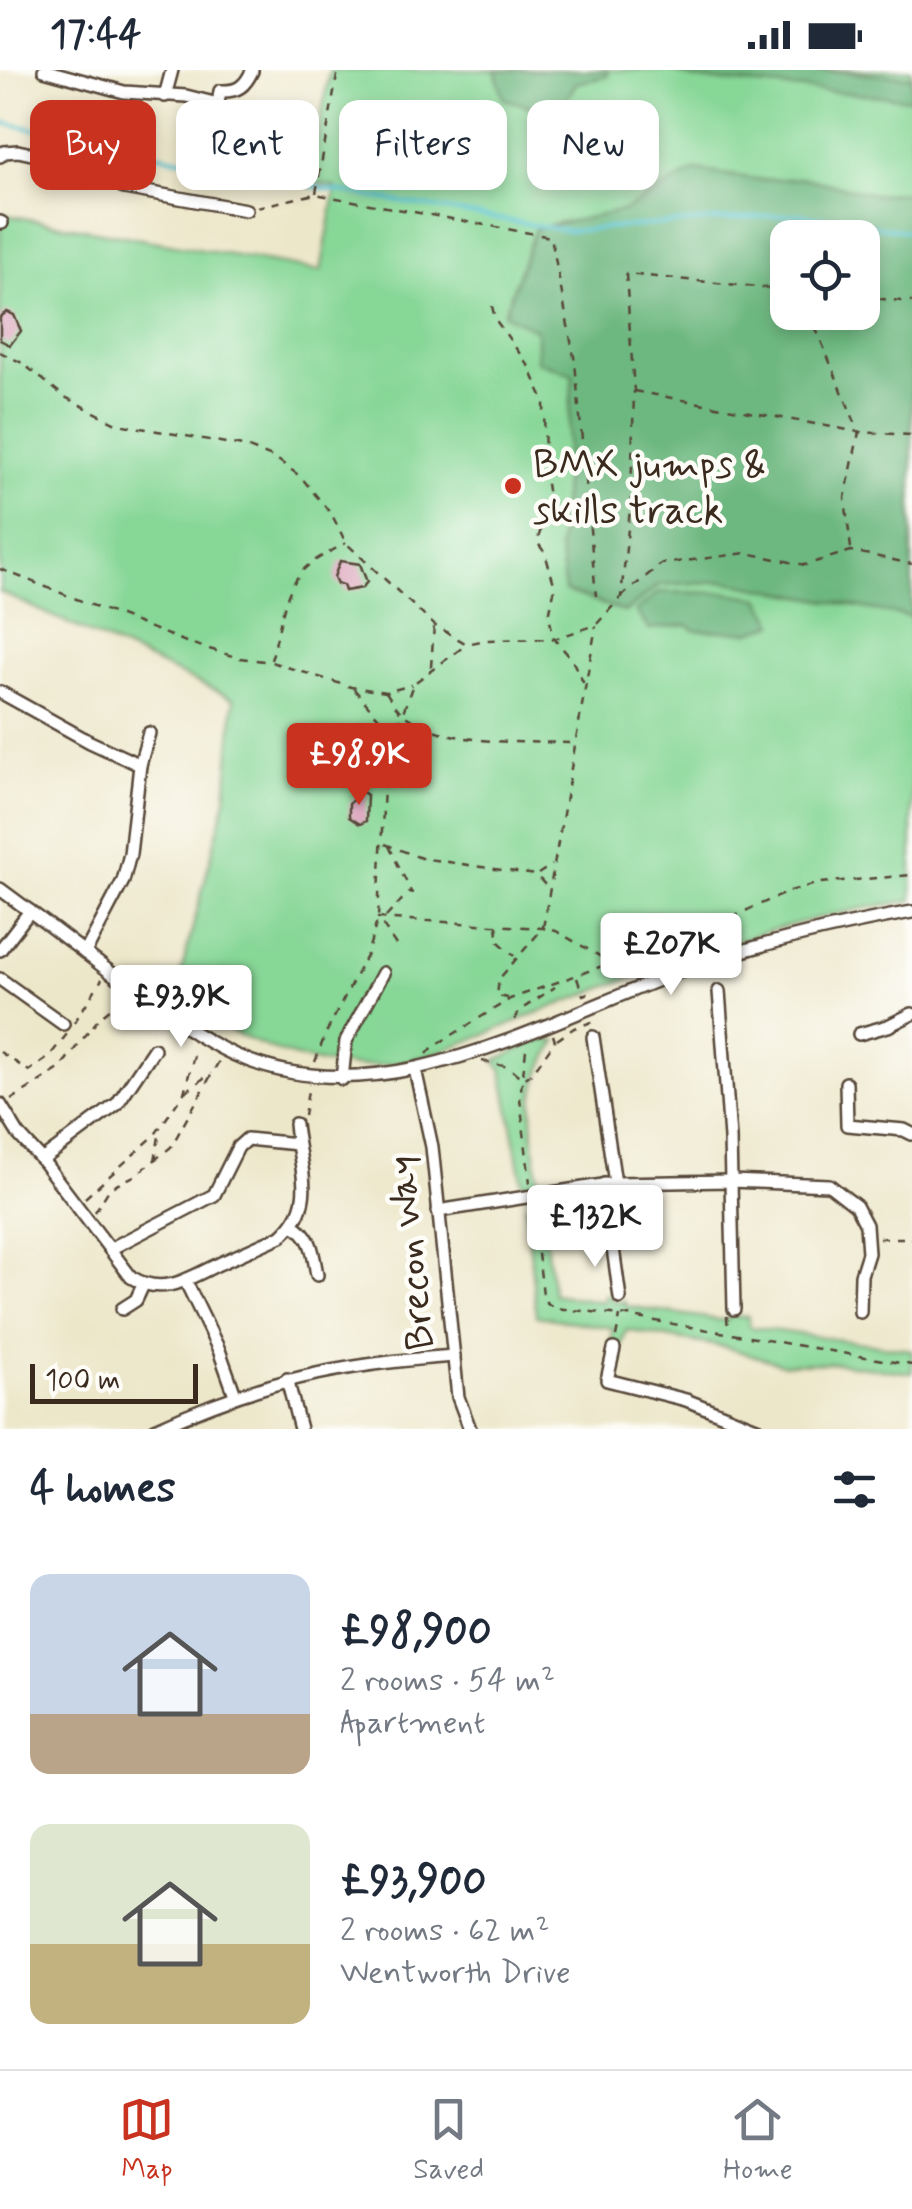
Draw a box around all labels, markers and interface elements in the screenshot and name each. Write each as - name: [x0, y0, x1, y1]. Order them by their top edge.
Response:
- text: 17:44: [50, 11, 141, 60]
- chip: Buy: [30, 100, 156, 190]
- chip: Rent: [176, 100, 319, 190]
- chip: Filters: [339, 100, 507, 190]
- chip: New: [527, 100, 659, 190]
- map controls: [770, 220, 880, 330]
- button: locate: [770, 220, 880, 330]
- place label: BMX jumps & skills track: [533, 440, 767, 538]
- marker: BMX jumps & skills track: [502, 475, 524, 497]
- pin: £98.9K: [278, 723, 440, 808]
- text: £98.9K: [309, 734, 409, 776]
- pin: £207K: [601, 913, 741, 998]
- text: £207K: [623, 924, 719, 966]
- pin: £93.9K: [100, 965, 262, 1050]
- text: £93.9K: [133, 976, 229, 1018]
- street label: Brecon Way: [376, 1153, 448, 1353]
- pin: £132K: [525, 1185, 665, 1270]
- text: £132K: [549, 1196, 641, 1238]
- scale bar: [30, 1359, 198, 1404]
- text: 100 m: [45, 1363, 120, 1400]
- text: 4 homes: [30, 1462, 176, 1517]
- icon: filters: [827, 1462, 882, 1517]
- text: £98,900: [340, 1605, 492, 1660]
- icon: home: [110, 1614, 230, 1734]
- text: 2 rooms · 54 m²: [340, 1660, 555, 1702]
- text: Apartment: [340, 1702, 485, 1744]
- text: £93,900: [340, 1855, 487, 1910]
- icon: home: [110, 1864, 230, 1984]
- text: 2 rooms · 62 m²: [340, 1910, 549, 1952]
- text: Wentworth Drive: [340, 1952, 571, 1994]
- tab: Map: [119, 2092, 174, 2189]
- tab: Saved: [413, 2092, 484, 2189]
- tab: Home: [723, 2092, 793, 2189]

